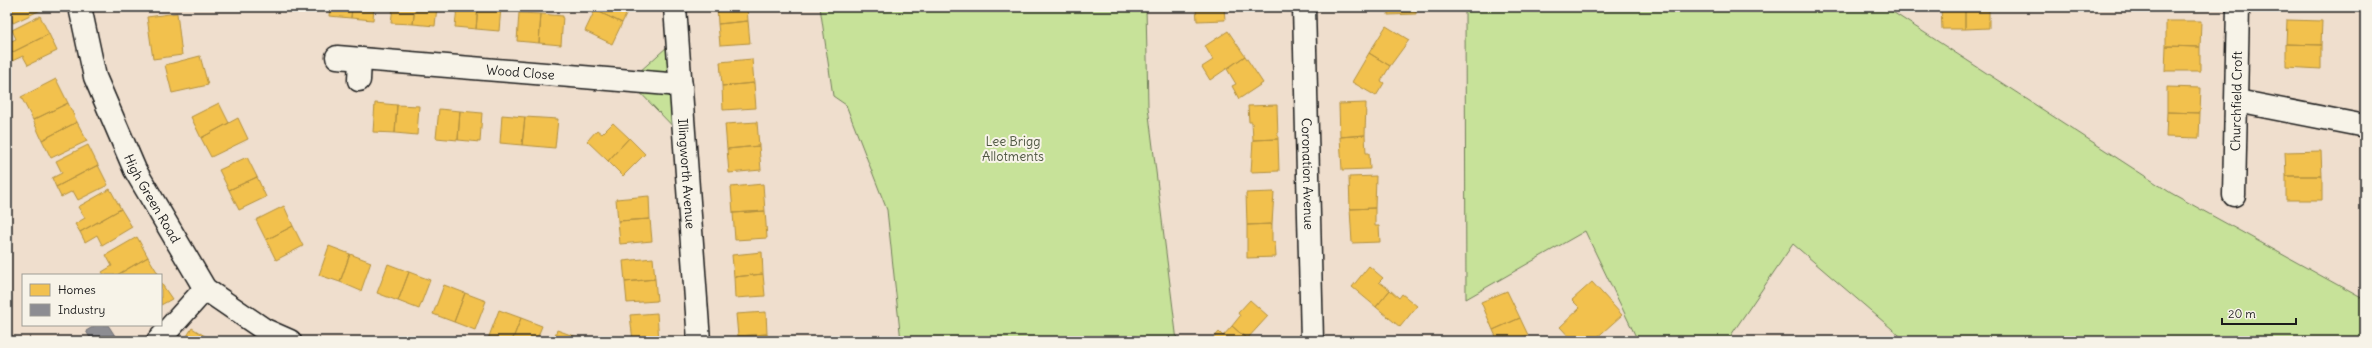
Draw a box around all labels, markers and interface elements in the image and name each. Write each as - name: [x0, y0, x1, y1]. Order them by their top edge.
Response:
- street label: Churchfield Croft: [2226, 50, 2246, 151]
- street label: Wood Close: [486, 61, 555, 83]
- street label: Illingworth Avenue: [675, 118, 699, 229]
- street label: Coronation Avenue: [1298, 118, 1318, 230]
- park label: Lee Brigg Allotments: [982, 133, 1044, 165]
- street label: High Green Road: [121, 151, 185, 246]
- legend: [22, 274, 162, 326]
- text: Homes: [58, 282, 96, 297]
- scale bar: [2222, 300, 2296, 326]
- text: Industry: [58, 302, 105, 317]
- text: 20 m: [2228, 306, 2256, 321]

